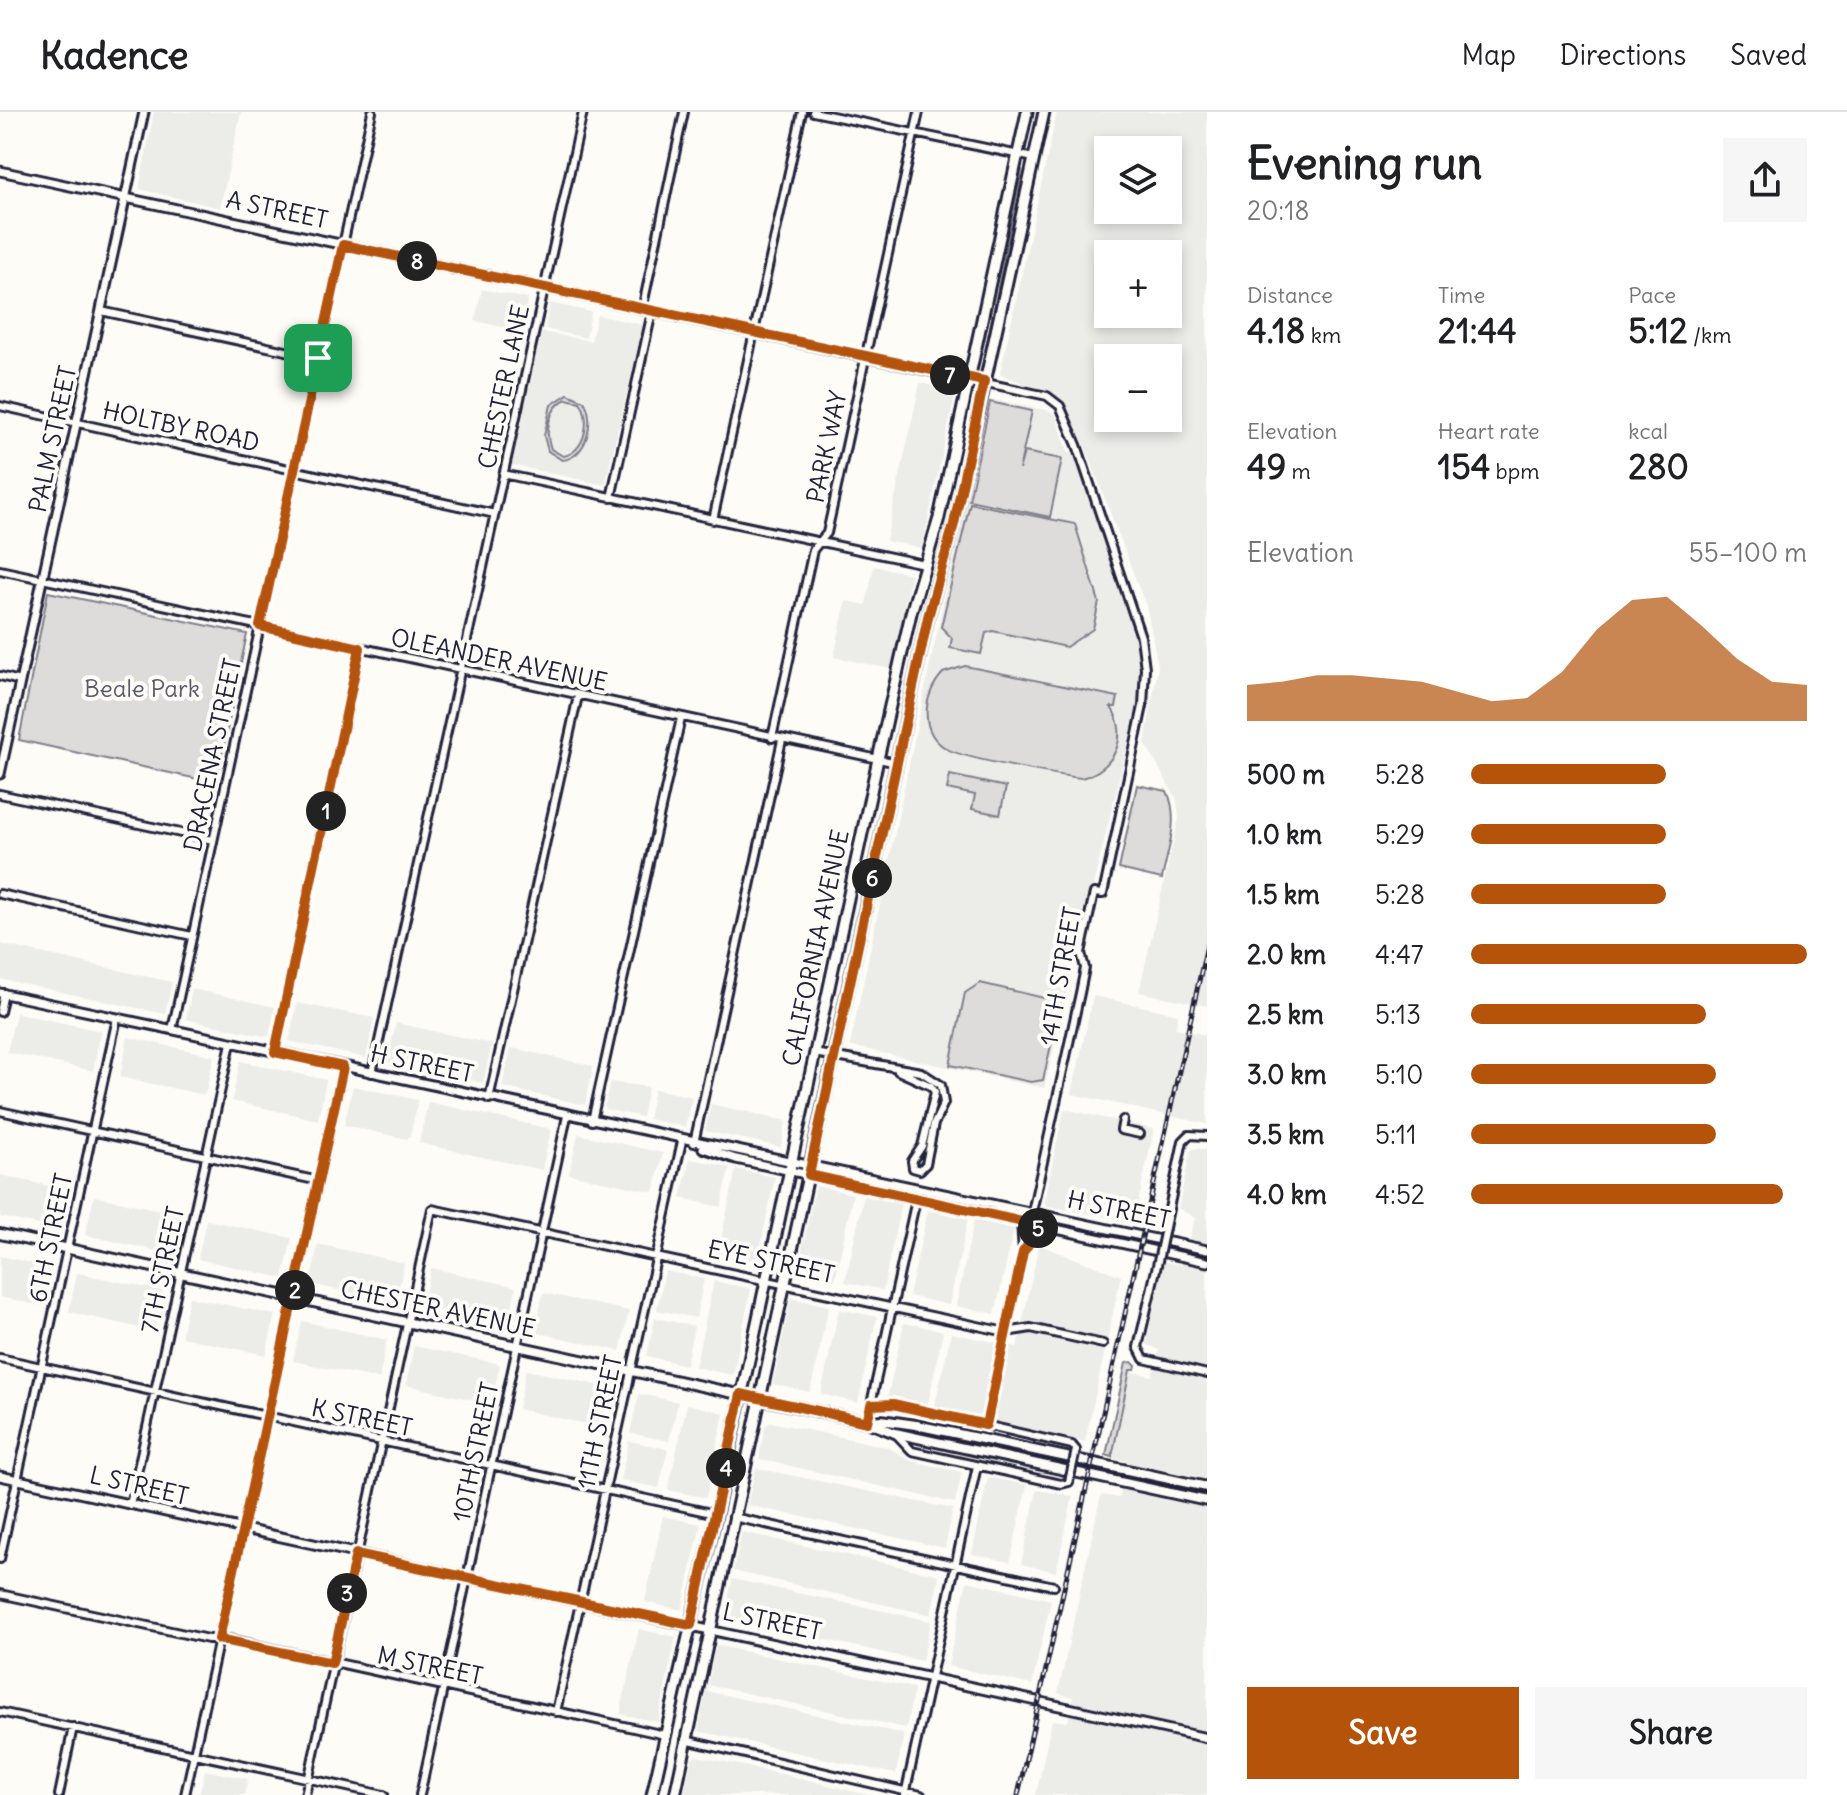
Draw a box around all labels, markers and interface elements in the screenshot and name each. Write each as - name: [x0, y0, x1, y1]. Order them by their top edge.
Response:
- text: Kadence: [40, 32, 189, 79]
- text: Map: [1461, 37, 1516, 73]
- text: Directions: [1560, 37, 1686, 73]
- text: Saved: [1730, 37, 1807, 73]
- map controls: [1094, 136, 1182, 432]
- button: layers: [1094, 136, 1182, 224]
- text: Evening run: [1247, 136, 1482, 191]
- button: share: [1723, 138, 1807, 222]
- street label: A STREET: [224, 184, 331, 234]
- text: 20:18: [1247, 194, 1310, 227]
- button: +: [1094, 240, 1182, 328]
- pin: 8: [397, 241, 437, 281]
- text: 8: [411, 247, 423, 275]
- text: Distance: [1247, 281, 1333, 309]
- text: Time: [1438, 281, 1485, 309]
- text: Pace: [1628, 281, 1676, 309]
- street label: CHESTER LANE: [471, 302, 535, 472]
- text: 4.18: [1247, 309, 1305, 352]
- text: 21:44: [1438, 309, 1517, 352]
- text: 5:12: [1628, 309, 1688, 352]
- text: km: [1305, 321, 1341, 349]
- text: /km: [1688, 321, 1731, 349]
- pin: [284, 324, 352, 392]
- icon: arrive: [296, 336, 340, 380]
- button: −: [1094, 344, 1182, 432]
- pin: 7: [930, 355, 970, 395]
- text: 7: [945, 361, 955, 389]
- street label: PALM STREET: [22, 363, 82, 515]
- street label: PARK WAY: [800, 388, 853, 506]
- street label: HOLTBY ROAD: [100, 395, 262, 457]
- text: Elevation: [1247, 417, 1337, 445]
- text: Heart rate: [1438, 417, 1540, 445]
- text: kcal: [1628, 417, 1668, 445]
- text: 49: [1247, 445, 1286, 488]
- text: 154: [1438, 445, 1490, 488]
- text: 280: [1628, 445, 1689, 488]
- text: m: [1286, 457, 1311, 485]
- text: bpm: [1490, 457, 1540, 485]
- text: Elevation: [1247, 536, 1354, 569]
- text: 55–100 m: [1689, 536, 1807, 569]
- street label: OLEANDER AVENUE: [388, 621, 610, 697]
- street label: DRACENA STREET: [177, 655, 247, 854]
- park label: Beale Park: [84, 673, 200, 703]
- text: 500 m: [1247, 758, 1325, 791]
- text: 5:28: [1375, 758, 1425, 791]
- pin: 1: [306, 791, 346, 831]
- text: 1: [322, 797, 330, 825]
- text: 1.0 km: [1247, 818, 1322, 851]
- text: 5:29: [1375, 818, 1425, 851]
- street label: CALIFORNIA AVENUE: [775, 827, 855, 1069]
- pin: 6: [852, 858, 892, 898]
- text: 6: [866, 864, 878, 892]
- text: 1.5 km: [1247, 878, 1320, 911]
- text: 5:28: [1375, 878, 1425, 911]
- street label: 14TH STREET: [1033, 904, 1087, 1048]
- text: 2.0 km: [1247, 938, 1326, 971]
- text: 4:47: [1375, 938, 1423, 971]
- text: 2.5 km: [1247, 998, 1324, 1031]
- text: 5:13: [1375, 998, 1421, 1031]
- street label: H STREET: [368, 1037, 477, 1089]
- text: 3.0 km: [1247, 1058, 1327, 1091]
- text: 5:10: [1375, 1058, 1423, 1091]
- text: 3.5 km: [1247, 1118, 1324, 1151]
- text: 5:11: [1375, 1118, 1416, 1151]
- street label: 6TH STREET: [22, 1171, 78, 1305]
- text: 4.0 km: [1247, 1178, 1327, 1211]
- text: 4:52: [1375, 1178, 1425, 1211]
- street label: H STREET: [1065, 1183, 1174, 1235]
- street label: 7TH STREET: [134, 1204, 190, 1336]
- pin: 5: [1018, 1208, 1058, 1248]
- text: 5: [1032, 1214, 1044, 1242]
- street label: EYE STREET: [705, 1233, 837, 1289]
- pin: 2: [275, 1270, 315, 1310]
- street label: CHESTER AVENUE: [338, 1273, 538, 1343]
- text: 2: [289, 1276, 301, 1304]
- street label: 11TH STREET: [570, 1352, 628, 1492]
- street label: 10TH STREET: [446, 1379, 504, 1524]
- street label: K STREET: [309, 1392, 415, 1442]
- pin: 4: [706, 1448, 746, 1488]
- text: 4: [720, 1454, 732, 1482]
- street label: L STREET: [87, 1459, 192, 1511]
- pin: 3: [327, 1573, 367, 1613]
- text: 3: [341, 1579, 353, 1607]
- street label: L STREET: [720, 1596, 825, 1646]
- street label: M STREET: [375, 1639, 486, 1691]
- button: Save: [1247, 1687, 1519, 1779]
- button: Share: [1535, 1687, 1807, 1779]

